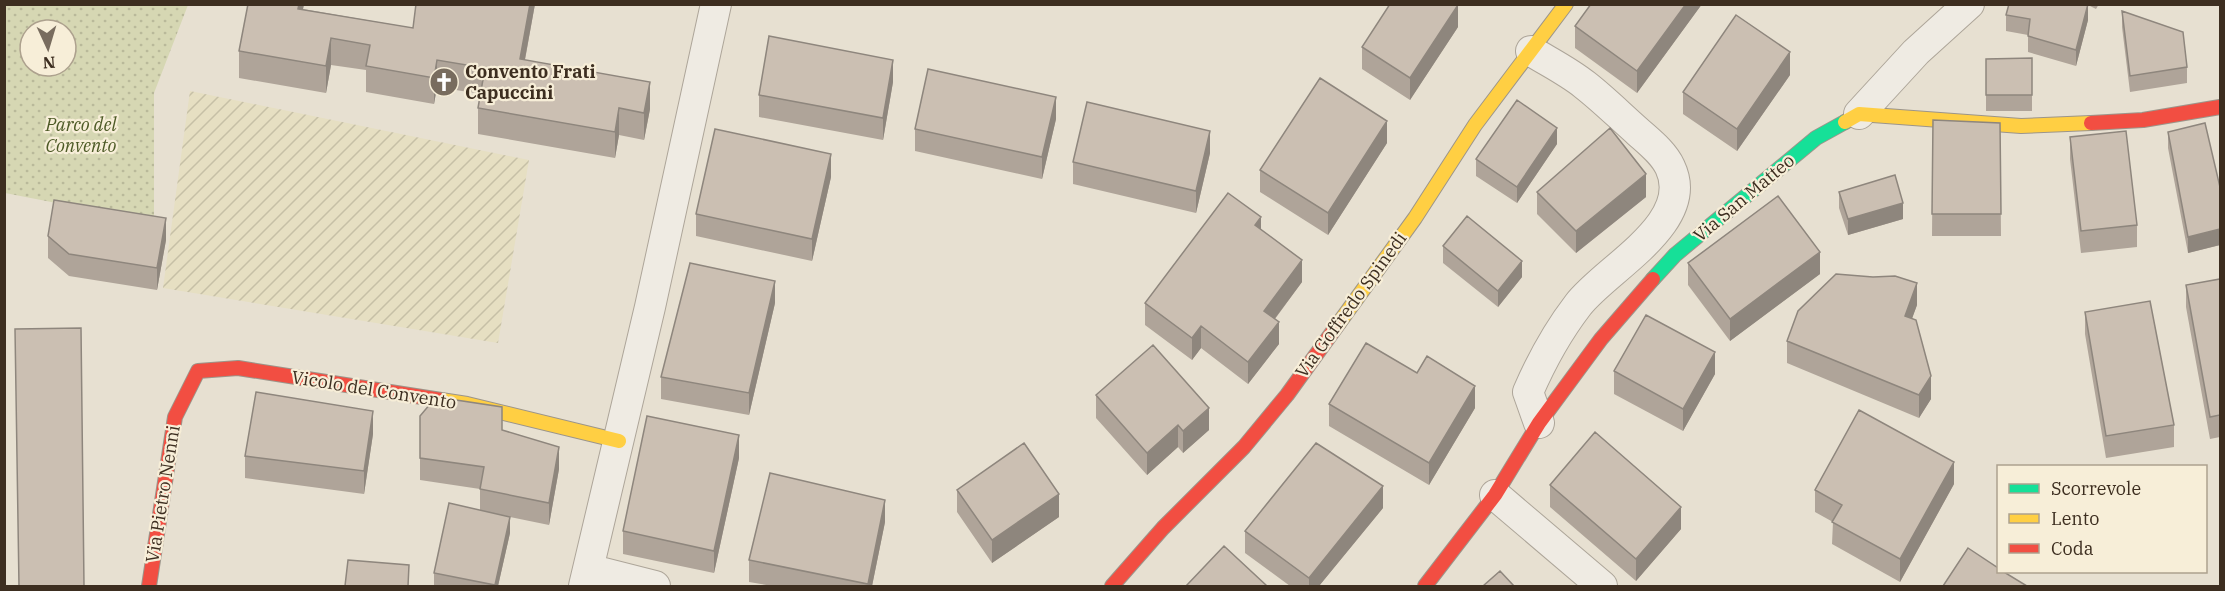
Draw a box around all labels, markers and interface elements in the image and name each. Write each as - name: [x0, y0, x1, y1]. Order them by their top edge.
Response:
- north arrow: [18, 18, 78, 78]
- text: N: [42, 53, 56, 73]
- place label: Convento Frati Capuccini: [465, 60, 595, 104]
- church icon: Convento Frati Capuccini: [428, 66, 460, 98]
- park label: Parco del Convento: [45, 113, 117, 157]
- street label: Via San Matteo: [1688, 149, 1799, 247]
- street label: Via Goffredo Spinedi: [1290, 227, 1411, 382]
- street label: Vicolo del Convento: [290, 365, 458, 414]
- street label: Via Pietro Nenni: [140, 423, 185, 564]
- legend: [1997, 465, 2207, 573]
- text: Scorrevole: [2051, 477, 2141, 500]
- text: Lento: [2051, 507, 2099, 530]
- text: Coda: [2051, 537, 2094, 560]

